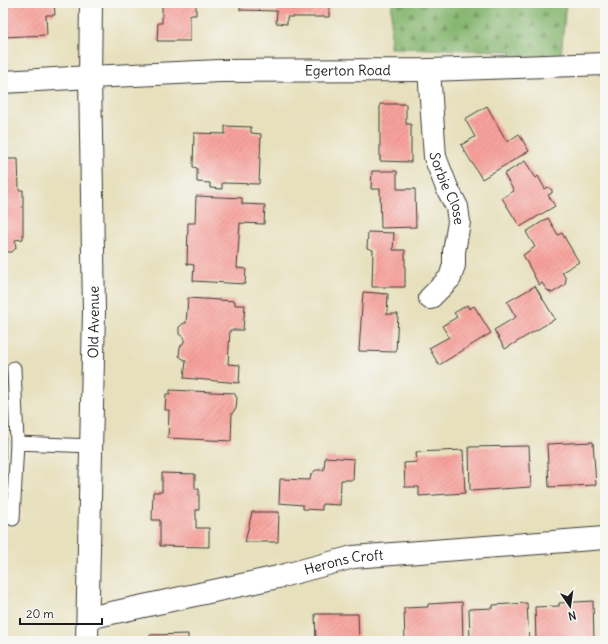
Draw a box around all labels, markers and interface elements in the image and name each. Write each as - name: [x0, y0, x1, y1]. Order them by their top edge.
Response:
- street label: Egerton Road: [305, 61, 391, 80]
- street label: Sorbie Close: [426, 152, 468, 226]
- street label: Old Avenue: [84, 286, 103, 359]
- street label: Herons Croft: [302, 546, 384, 579]
- north arrow: [550, 586, 590, 626]
- scale bar: [20, 600, 102, 626]
- text: 20 m: [26, 606, 54, 621]
- text: N: [567, 608, 578, 623]

